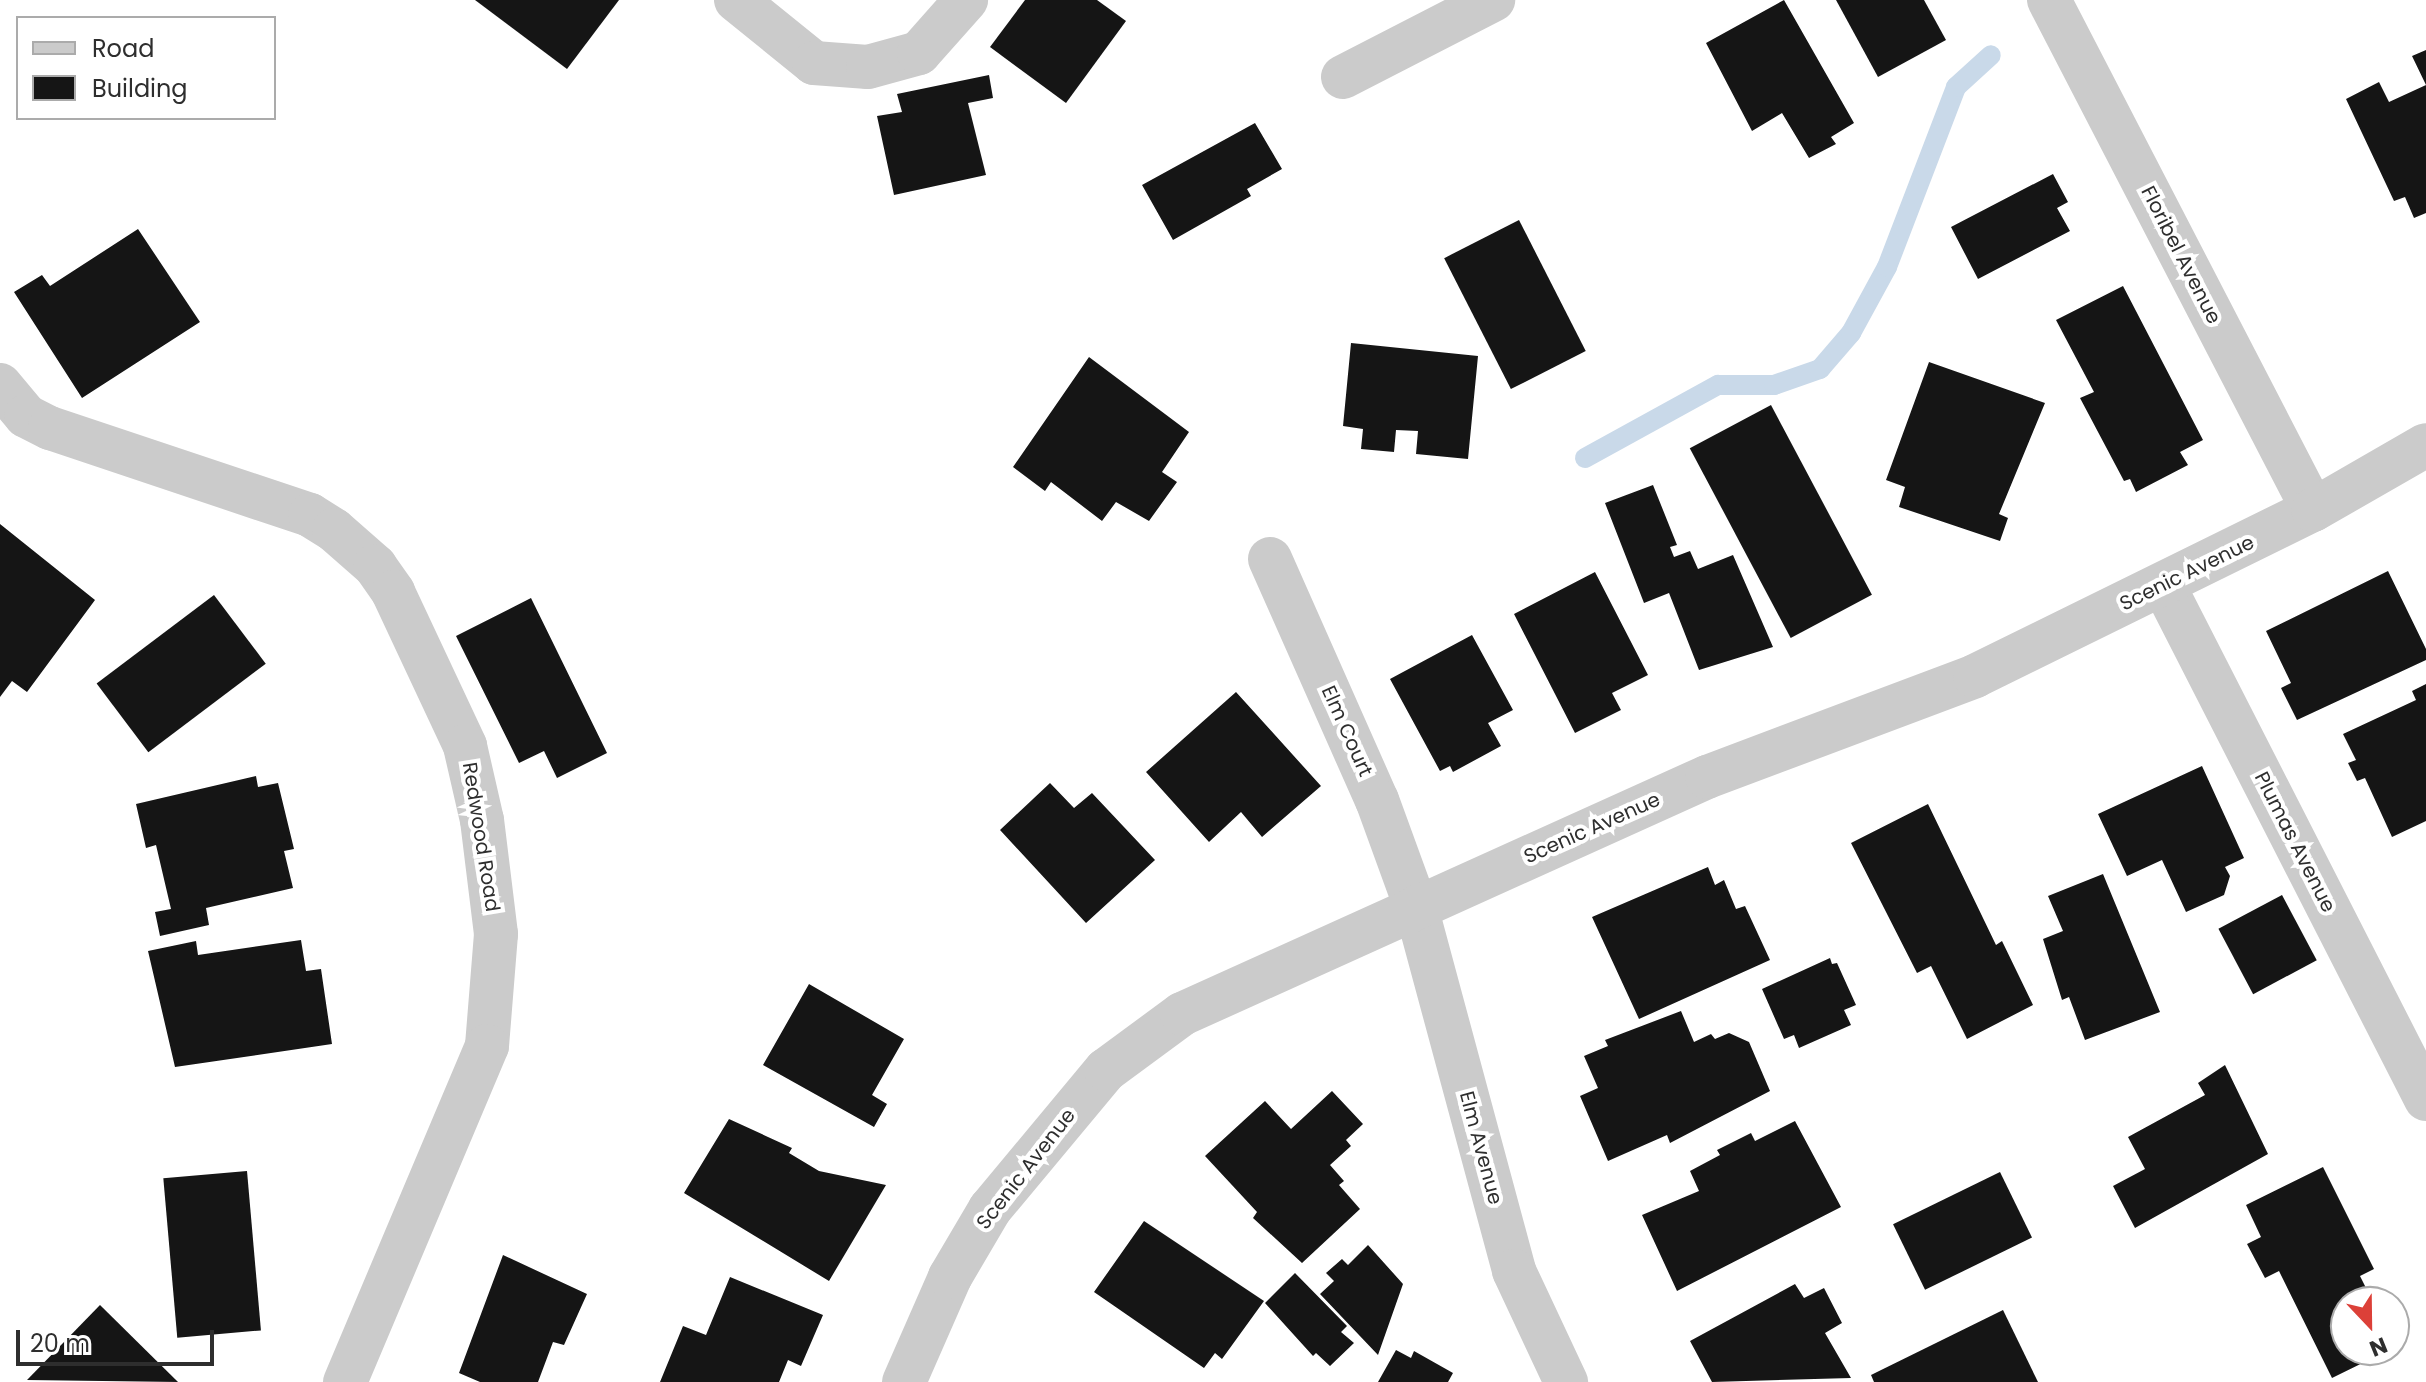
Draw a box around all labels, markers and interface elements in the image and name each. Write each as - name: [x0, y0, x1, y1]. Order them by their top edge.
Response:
- legend: [16, 16, 276, 120]
- text: Road: [92, 32, 154, 65]
- text: Building: [92, 72, 188, 105]
- street label: Floribel Avenue: [2136, 182, 2226, 328]
- street label: Scenic Avenue: [2116, 530, 2258, 616]
- street label: Elm Court: [1316, 682, 1378, 780]
- street label: Redwood Road: [457, 761, 505, 913]
- street label: Plumas Avenue: [2249, 768, 2341, 916]
- street label: Scenic Avenue: [1520, 787, 1664, 869]
- street label: Elm Avenue: [1454, 1089, 1508, 1207]
- street label: Scenic Avenue: [971, 1104, 1081, 1234]
- north arrow: [2330, 1286, 2410, 1366]
- scale bar: [20, 1314, 218, 1364]
- text: 20 m: [30, 1327, 90, 1360]
- text: N: [2365, 1329, 2392, 1364]

